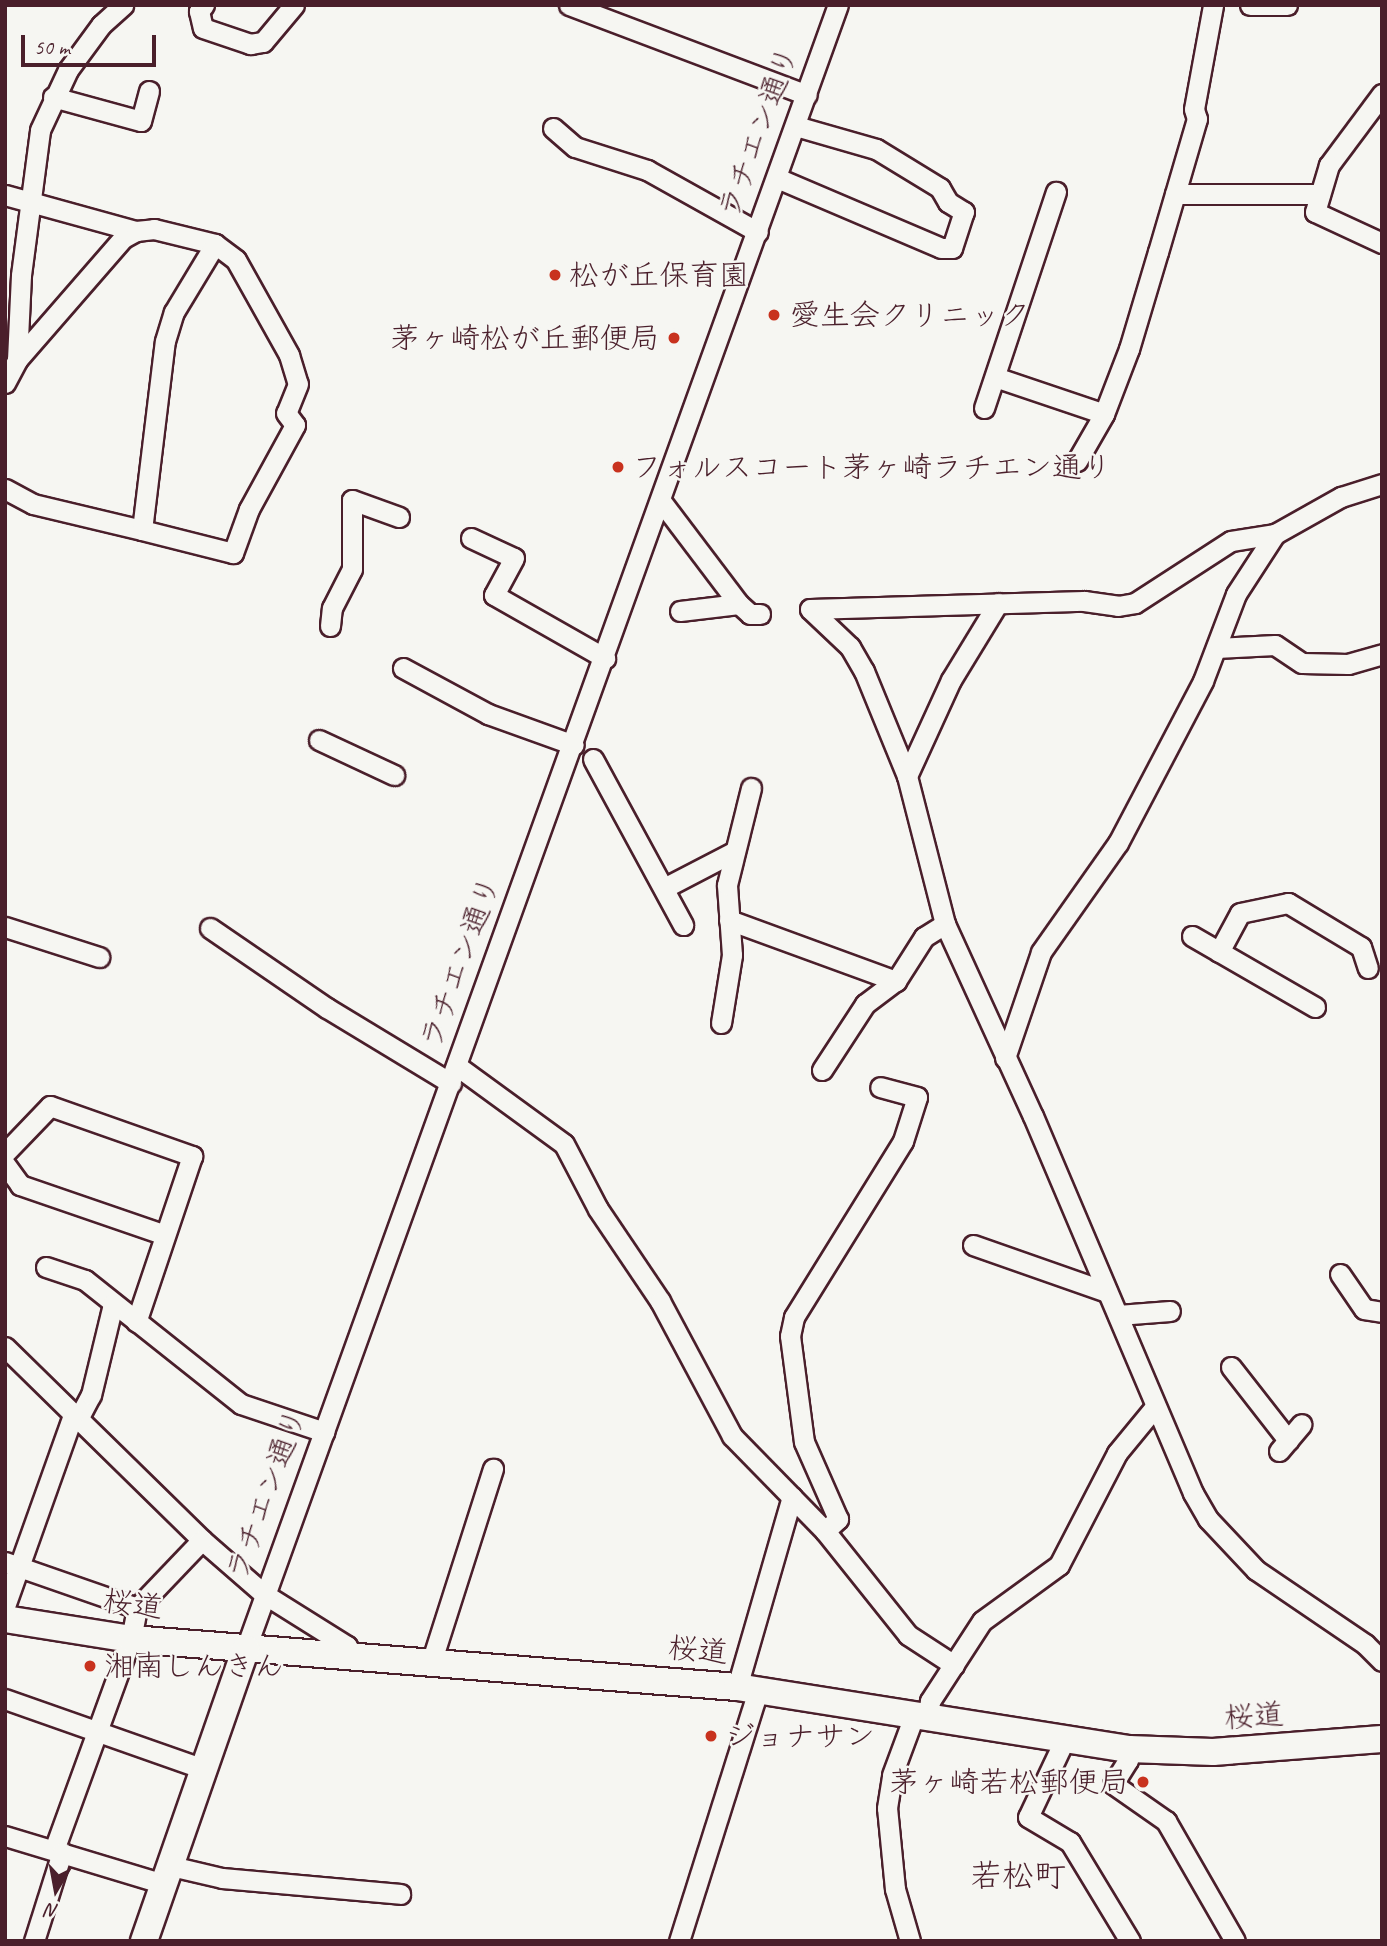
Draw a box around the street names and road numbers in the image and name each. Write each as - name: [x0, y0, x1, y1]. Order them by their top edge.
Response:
- street label: ラチエン通り: [710, 41, 806, 223]
- street label: ラチエン通り: [412, 871, 508, 1053]
- street label: ラチエン通り: [218, 1403, 314, 1585]
- street label: 桜道: [101, 1582, 165, 1626]
- street label: 桜道: [667, 1629, 729, 1671]
- street label: 桜道: [1223, 1696, 1285, 1736]

